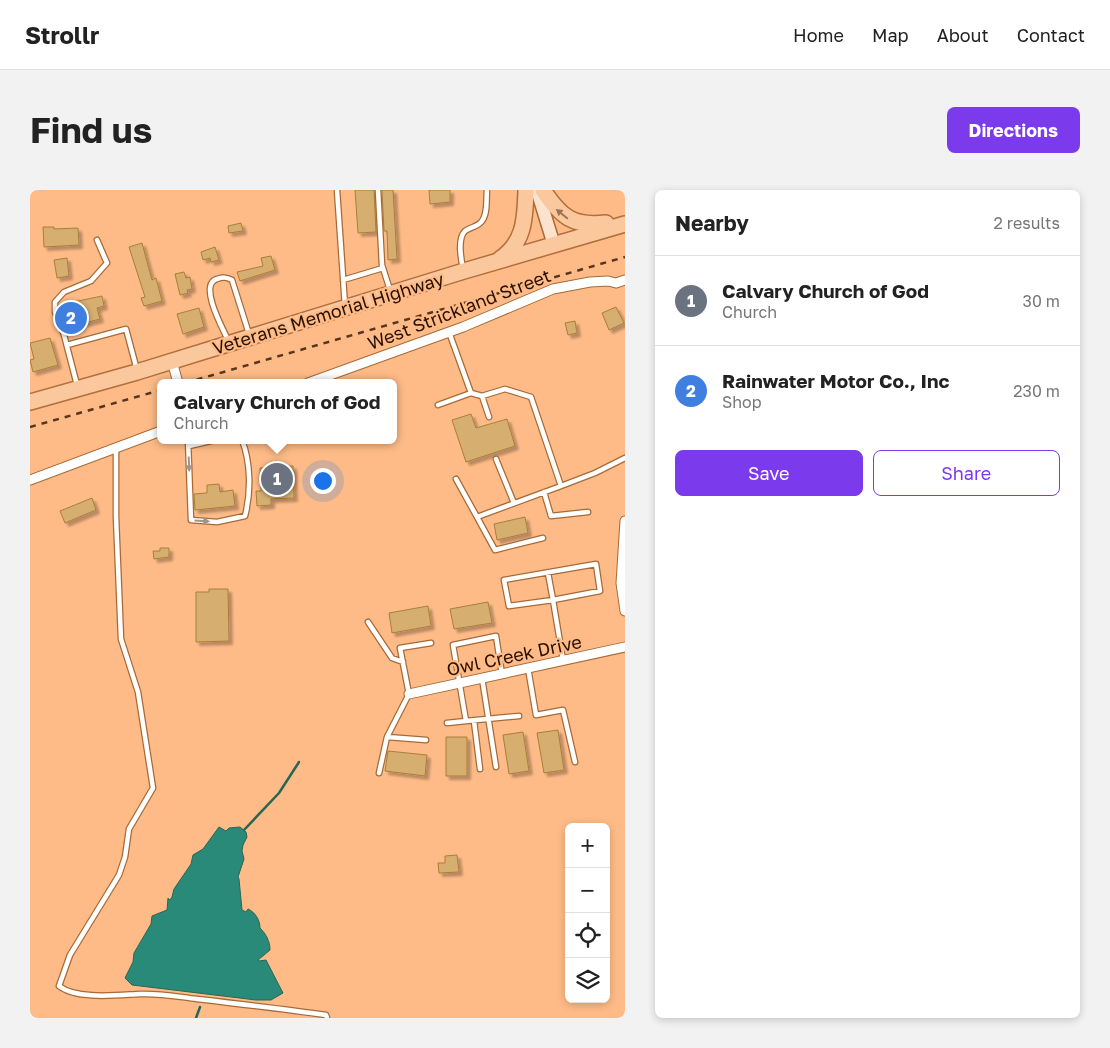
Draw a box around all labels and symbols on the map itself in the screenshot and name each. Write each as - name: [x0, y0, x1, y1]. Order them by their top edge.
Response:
- one-way arrow: [556, 208, 569, 219]
- street label: West Strickland Street: [364, 264, 554, 354]
- street label: Veterans Memorial Highway: [210, 267, 446, 359]
- pin: 2: [55, 299, 87, 337]
- one-way arrow: [186, 456, 194, 472]
- pin: 1: [261, 460, 293, 498]
- your location: [310, 468, 336, 494]
- one-way arrow: [194, 517, 210, 525]
- street label: Owl Creek Drive: [445, 630, 583, 680]

